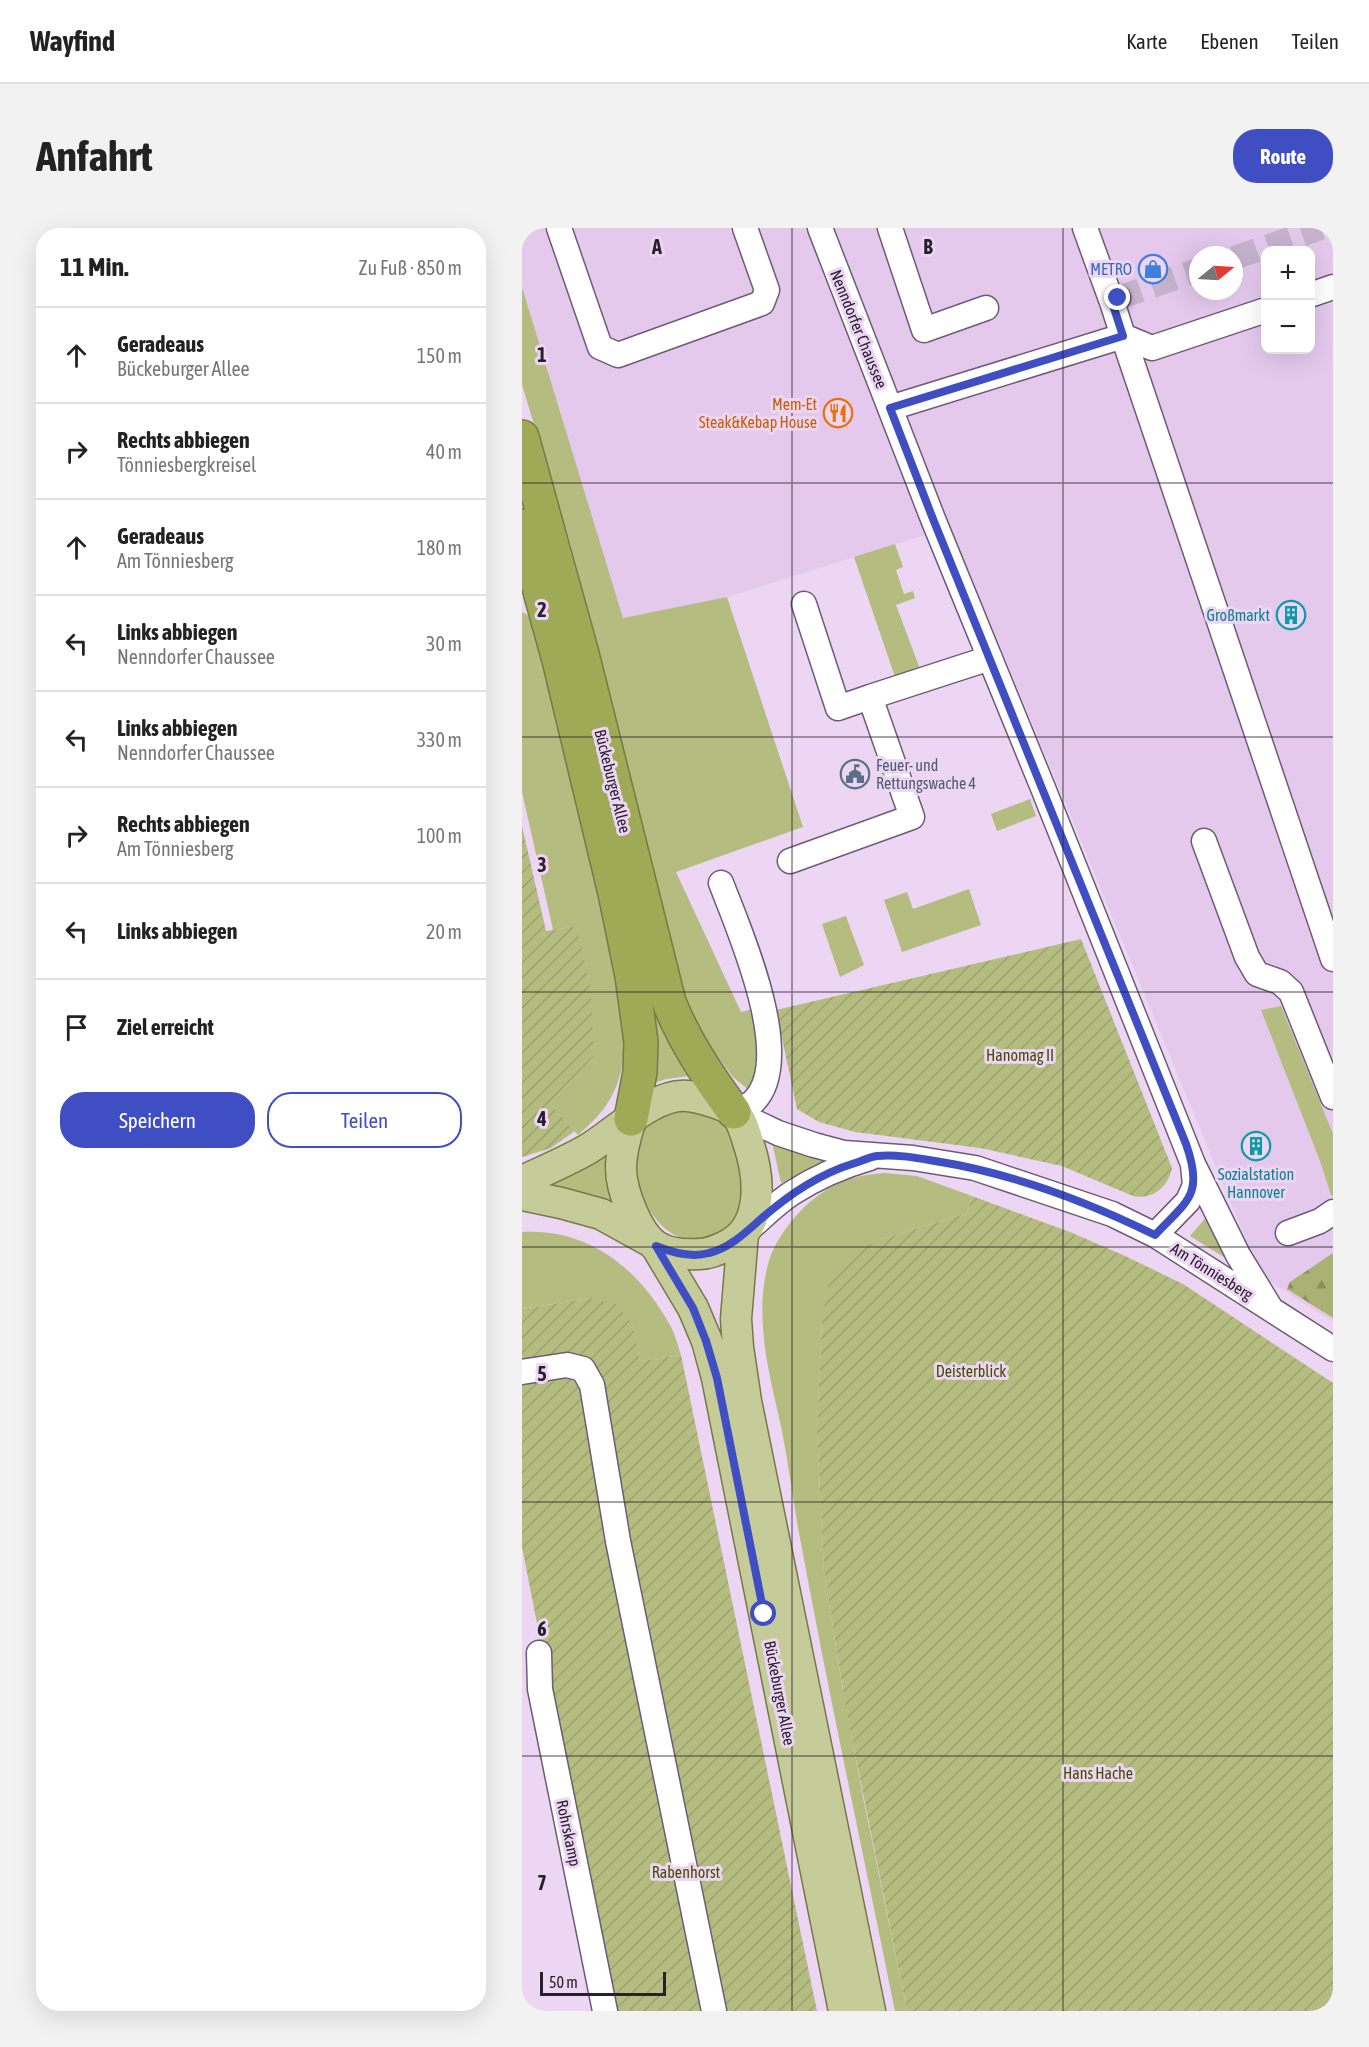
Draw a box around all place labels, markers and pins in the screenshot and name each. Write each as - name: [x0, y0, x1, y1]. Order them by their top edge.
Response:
- shop icon: METRO: [1137, 253, 1169, 285]
- place label: METRO: [1090, 260, 1132, 278]
- place label: Mem-Et Steak&Kebap House: [699, 395, 817, 432]
- restaurant icon: Mem-Et Steak&Kebap House: [822, 397, 854, 429]
- building icon: Großmarkt: [1275, 599, 1307, 631]
- place label: Großmarkt: [1206, 606, 1270, 624]
- place label: Feuer- und Rettungswache 4: [876, 756, 976, 793]
- public building icon: Feuer- und Rettungswache 4: [839, 758, 871, 790]
- building icon: Sozialstation Hannover: [1240, 1130, 1272, 1162]
- place label: Sozialstation Hannover: [1218, 1165, 1294, 1201]

